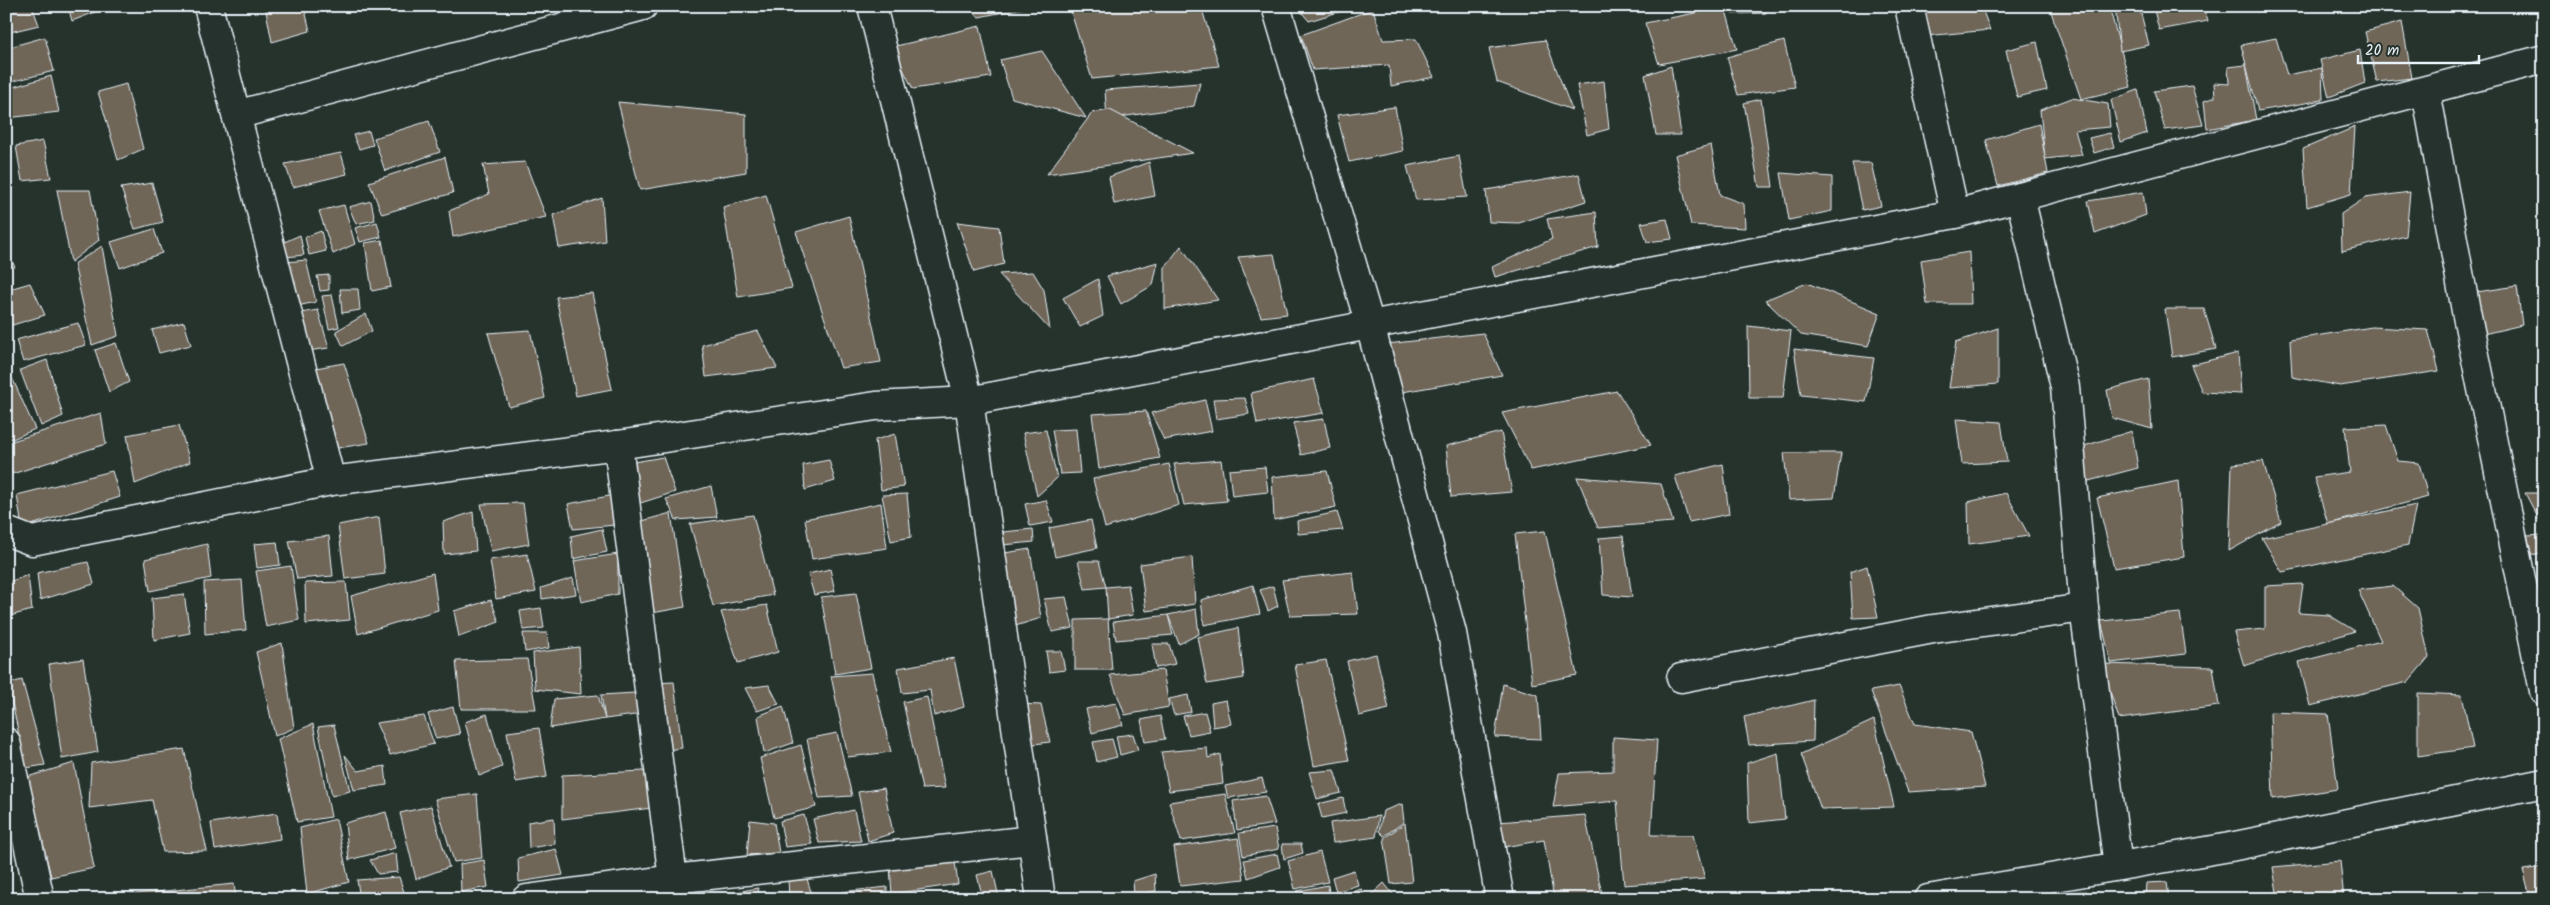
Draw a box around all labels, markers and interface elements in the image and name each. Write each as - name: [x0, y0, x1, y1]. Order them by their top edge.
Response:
- scale bar: [2358, 32, 2479, 64]
- text: 20 m: [2365, 39, 2399, 63]

